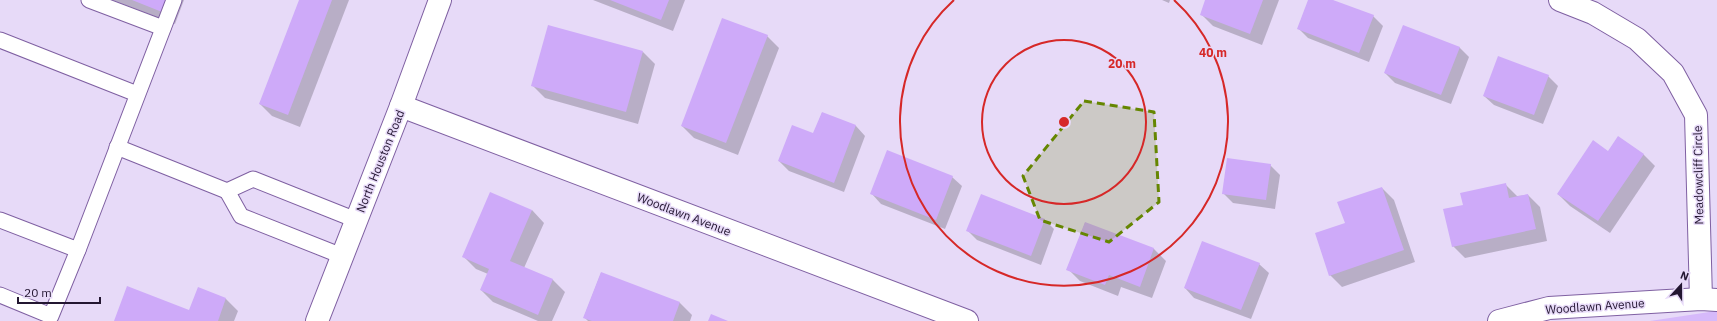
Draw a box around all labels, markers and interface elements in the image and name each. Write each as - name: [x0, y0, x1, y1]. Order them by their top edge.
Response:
- text: 40 m: [1199, 45, 1227, 60]
- text: 20 m: [1108, 56, 1136, 71]
- street label: North Houston Road: [353, 107, 407, 215]
- centre of rings: [1057, 115, 1071, 129]
- street label: Meadowcliff Circle: [1690, 125, 1706, 225]
- street label: Woodlawn Avenue: [635, 189, 734, 239]
- north arrow: [1661, 265, 1701, 305]
- text: N: [1678, 268, 1691, 284]
- scale bar: [18, 279, 100, 305]
- text: 20 m: [24, 285, 52, 300]
- street label: Woodlawn Avenue: [1545, 295, 1646, 317]

